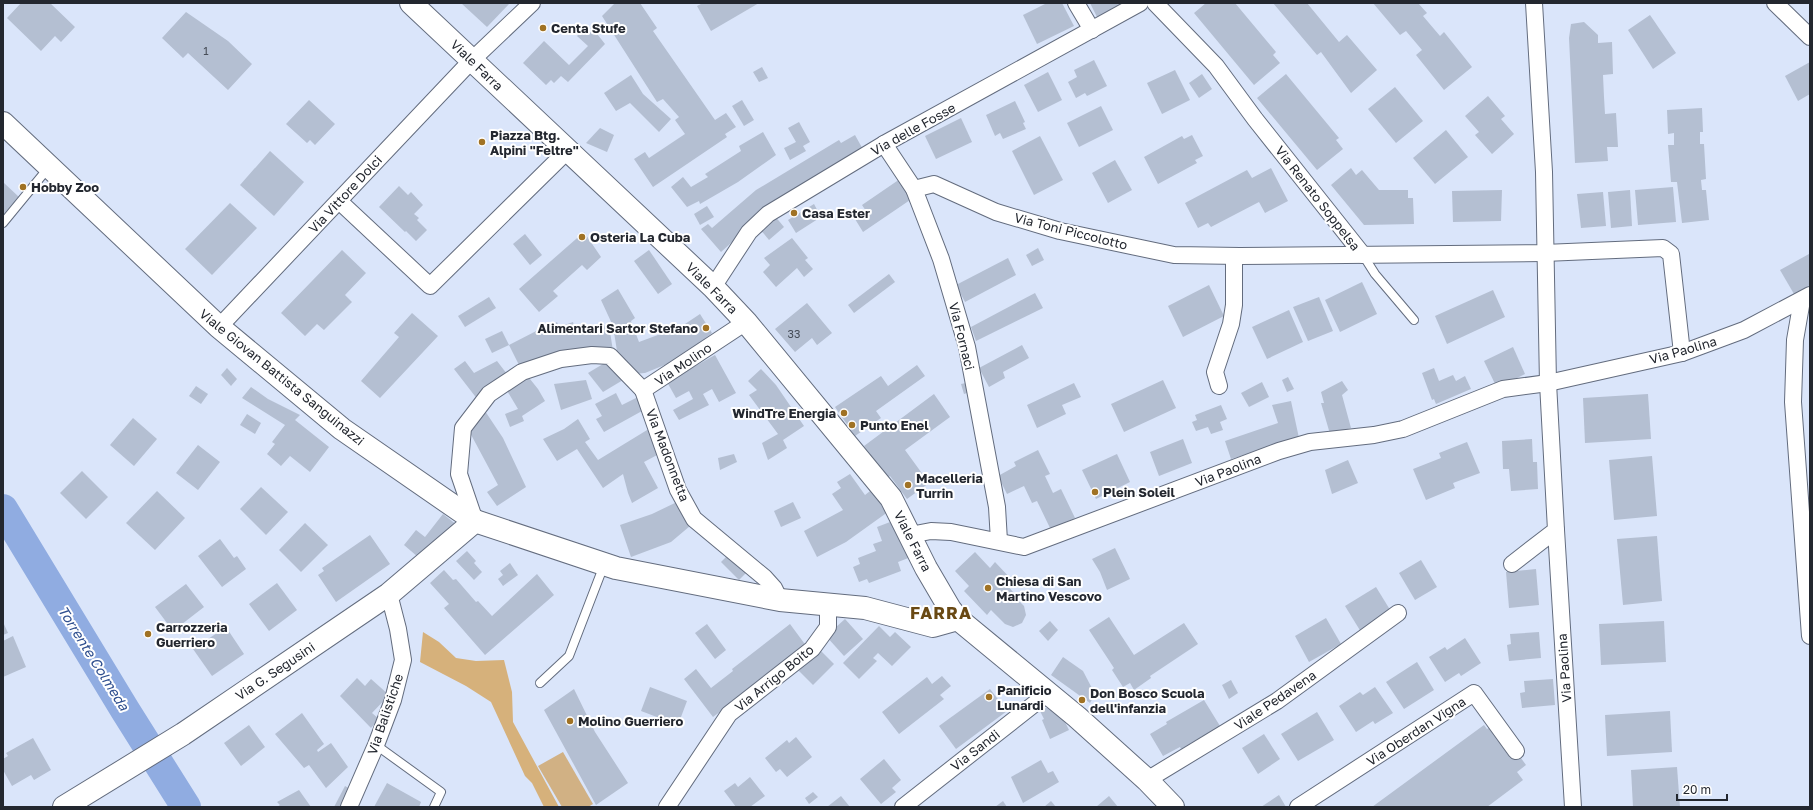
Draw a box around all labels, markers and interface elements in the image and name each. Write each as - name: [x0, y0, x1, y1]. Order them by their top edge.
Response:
- place label: Centa Stufe: [551, 20, 626, 36]
- marker: Centa Stufe: [538, 23, 548, 33]
- street label: Viale Farra: [448, 36, 506, 94]
- house number: 1: [203, 44, 209, 57]
- street label: Via delle Fosse: [868, 99, 958, 159]
- place label: Piazza Btg. Alpini "Feltre": [490, 127, 579, 158]
- marker: Piazza Btg. Alpini "Feltre": [477, 137, 487, 147]
- street label: Via Renato Soppelsa: [1272, 142, 1364, 254]
- street label: Via Vittore Dolci: [305, 152, 385, 236]
- place label: Hobby Zoo: [31, 179, 99, 195]
- marker: Hobby Zoo: [18, 182, 28, 192]
- place label: Casa Ester: [802, 205, 870, 221]
- marker: Casa Ester: [789, 208, 799, 218]
- street label: Via Toni Piccolotto: [1013, 209, 1129, 253]
- place label: Osteria La Cuba: [590, 229, 691, 245]
- marker: Osteria La Cuba: [577, 232, 587, 242]
- street label: Viale Farra: [683, 259, 741, 317]
- street label: Via Fornaci: [946, 300, 978, 372]
- street label: Viale Giovan Battista Sanguinazzi: [196, 305, 368, 449]
- place label: Alimentari Sartor Stefano: [537, 320, 698, 336]
- marker: Alimentari Sartor Stefano: [701, 323, 711, 333]
- house number: 33: [788, 327, 800, 340]
- street label: Via Paolina: [1647, 333, 1719, 367]
- street label: Via Molino: [651, 339, 715, 389]
- place label: WindTre Energia: [732, 405, 836, 421]
- street label: Via Madonnetta: [643, 406, 693, 504]
- marker: WindTre Energia: [839, 408, 849, 418]
- place label: Punto Enel: [860, 417, 929, 433]
- marker: Punto Enel: [847, 420, 857, 430]
- street label: Via Paolina: [1193, 450, 1263, 490]
- place label: Macelleria Turrin: [916, 470, 983, 501]
- marker: Macelleria Turrin: [903, 480, 913, 490]
- place label: Plein Soleil: [1103, 484, 1175, 500]
- marker: Plein Soleil: [1090, 487, 1100, 497]
- street label: Viale Farra: [891, 508, 935, 574]
- place label: Chiesa di San Martino Vescovo: [996, 573, 1102, 604]
- marker: Chiesa di San Martino Vescovo: [983, 583, 993, 593]
- district label: FARRA: [910, 602, 972, 623]
- water label: Torrente Colmeda: [55, 603, 134, 714]
- place label: Carrozzeria Guerriero: [156, 619, 228, 650]
- marker: Carrozzeria Guerriero: [143, 629, 153, 639]
- street label: Via Paolina: [1554, 633, 1574, 703]
- street label: Via G. Segusini: [232, 639, 318, 703]
- street label: Via Arrigo Boito: [731, 641, 817, 715]
- street label: Viale Pedavena: [1231, 667, 1319, 733]
- street label: Via Balistiche: [364, 671, 406, 757]
- place label: Panificio Lunardi: [997, 682, 1052, 713]
- place label: Don Bosco Scuola dell'infanzia: [1090, 685, 1205, 716]
- marker: Panificio Lunardi: [984, 692, 994, 702]
- street label: Via Oberdan Vigna: [1363, 693, 1469, 769]
- marker: Don Bosco Scuola dell'infanzia: [1077, 695, 1087, 705]
- place label: Molino Guerriero: [578, 713, 683, 729]
- marker: Molino Guerriero: [565, 716, 575, 726]
- street label: Via Sandi: [947, 726, 1003, 774]
- scale bar: [1677, 776, 1727, 802]
- text: 20 m: [1683, 782, 1711, 797]

